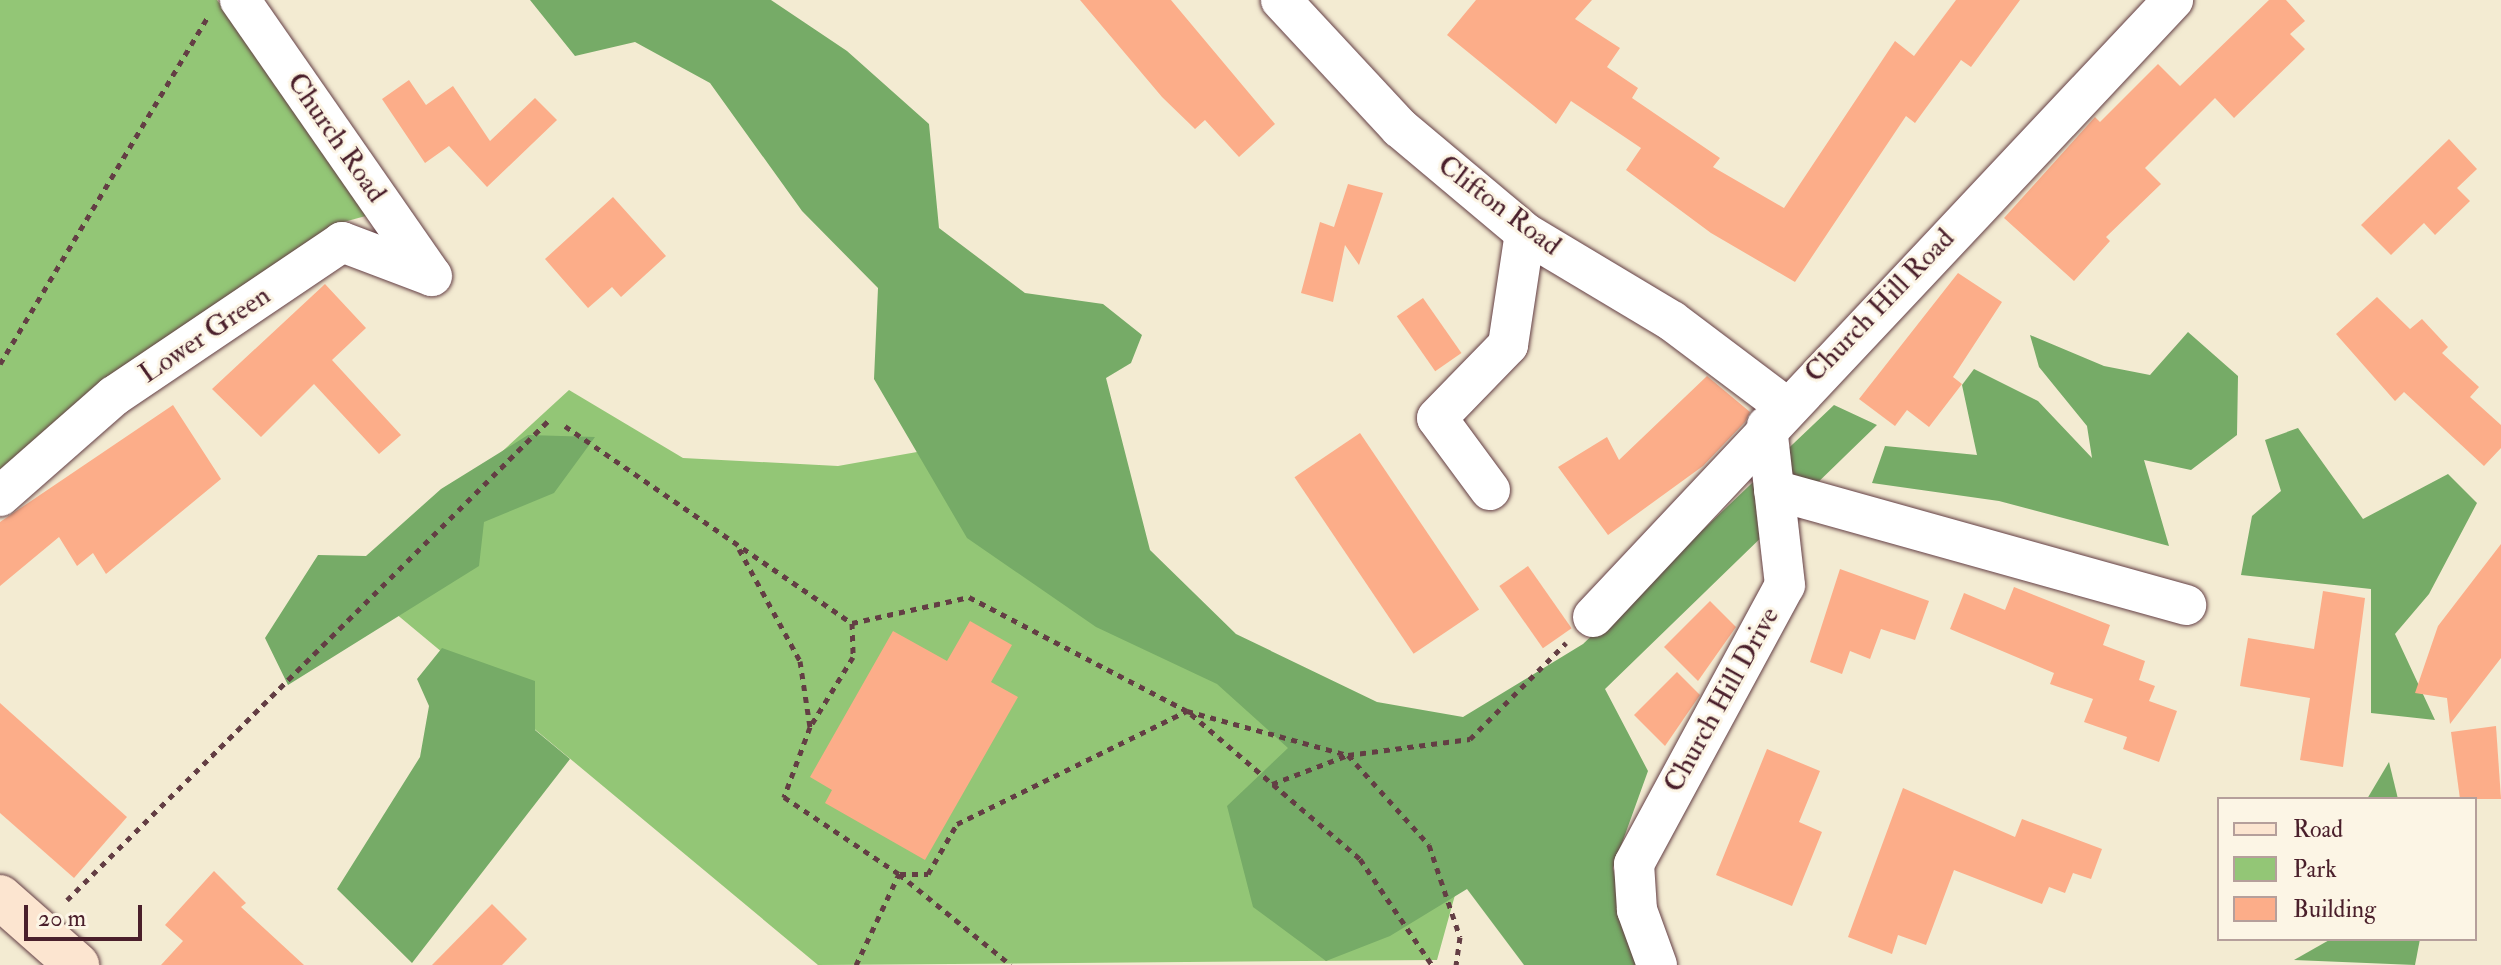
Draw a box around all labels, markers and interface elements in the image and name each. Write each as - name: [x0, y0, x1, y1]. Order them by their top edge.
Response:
- street label: Church Road: [279, 67, 393, 209]
- street label: Clifton Road: [1431, 149, 1567, 263]
- street label: Church Hill Road: [1798, 222, 1962, 390]
- street label: Lower Green: [133, 279, 277, 391]
- street label: Church Hill Drive: [1657, 602, 1787, 798]
- legend: [2217, 797, 2477, 941]
- text: Road: [2293, 814, 2343, 845]
- text: Park: [2293, 854, 2337, 885]
- scale bar: [28, 889, 146, 939]
- text: Building: [2293, 894, 2376, 925]
- text: 20 m: [38, 903, 86, 934]

